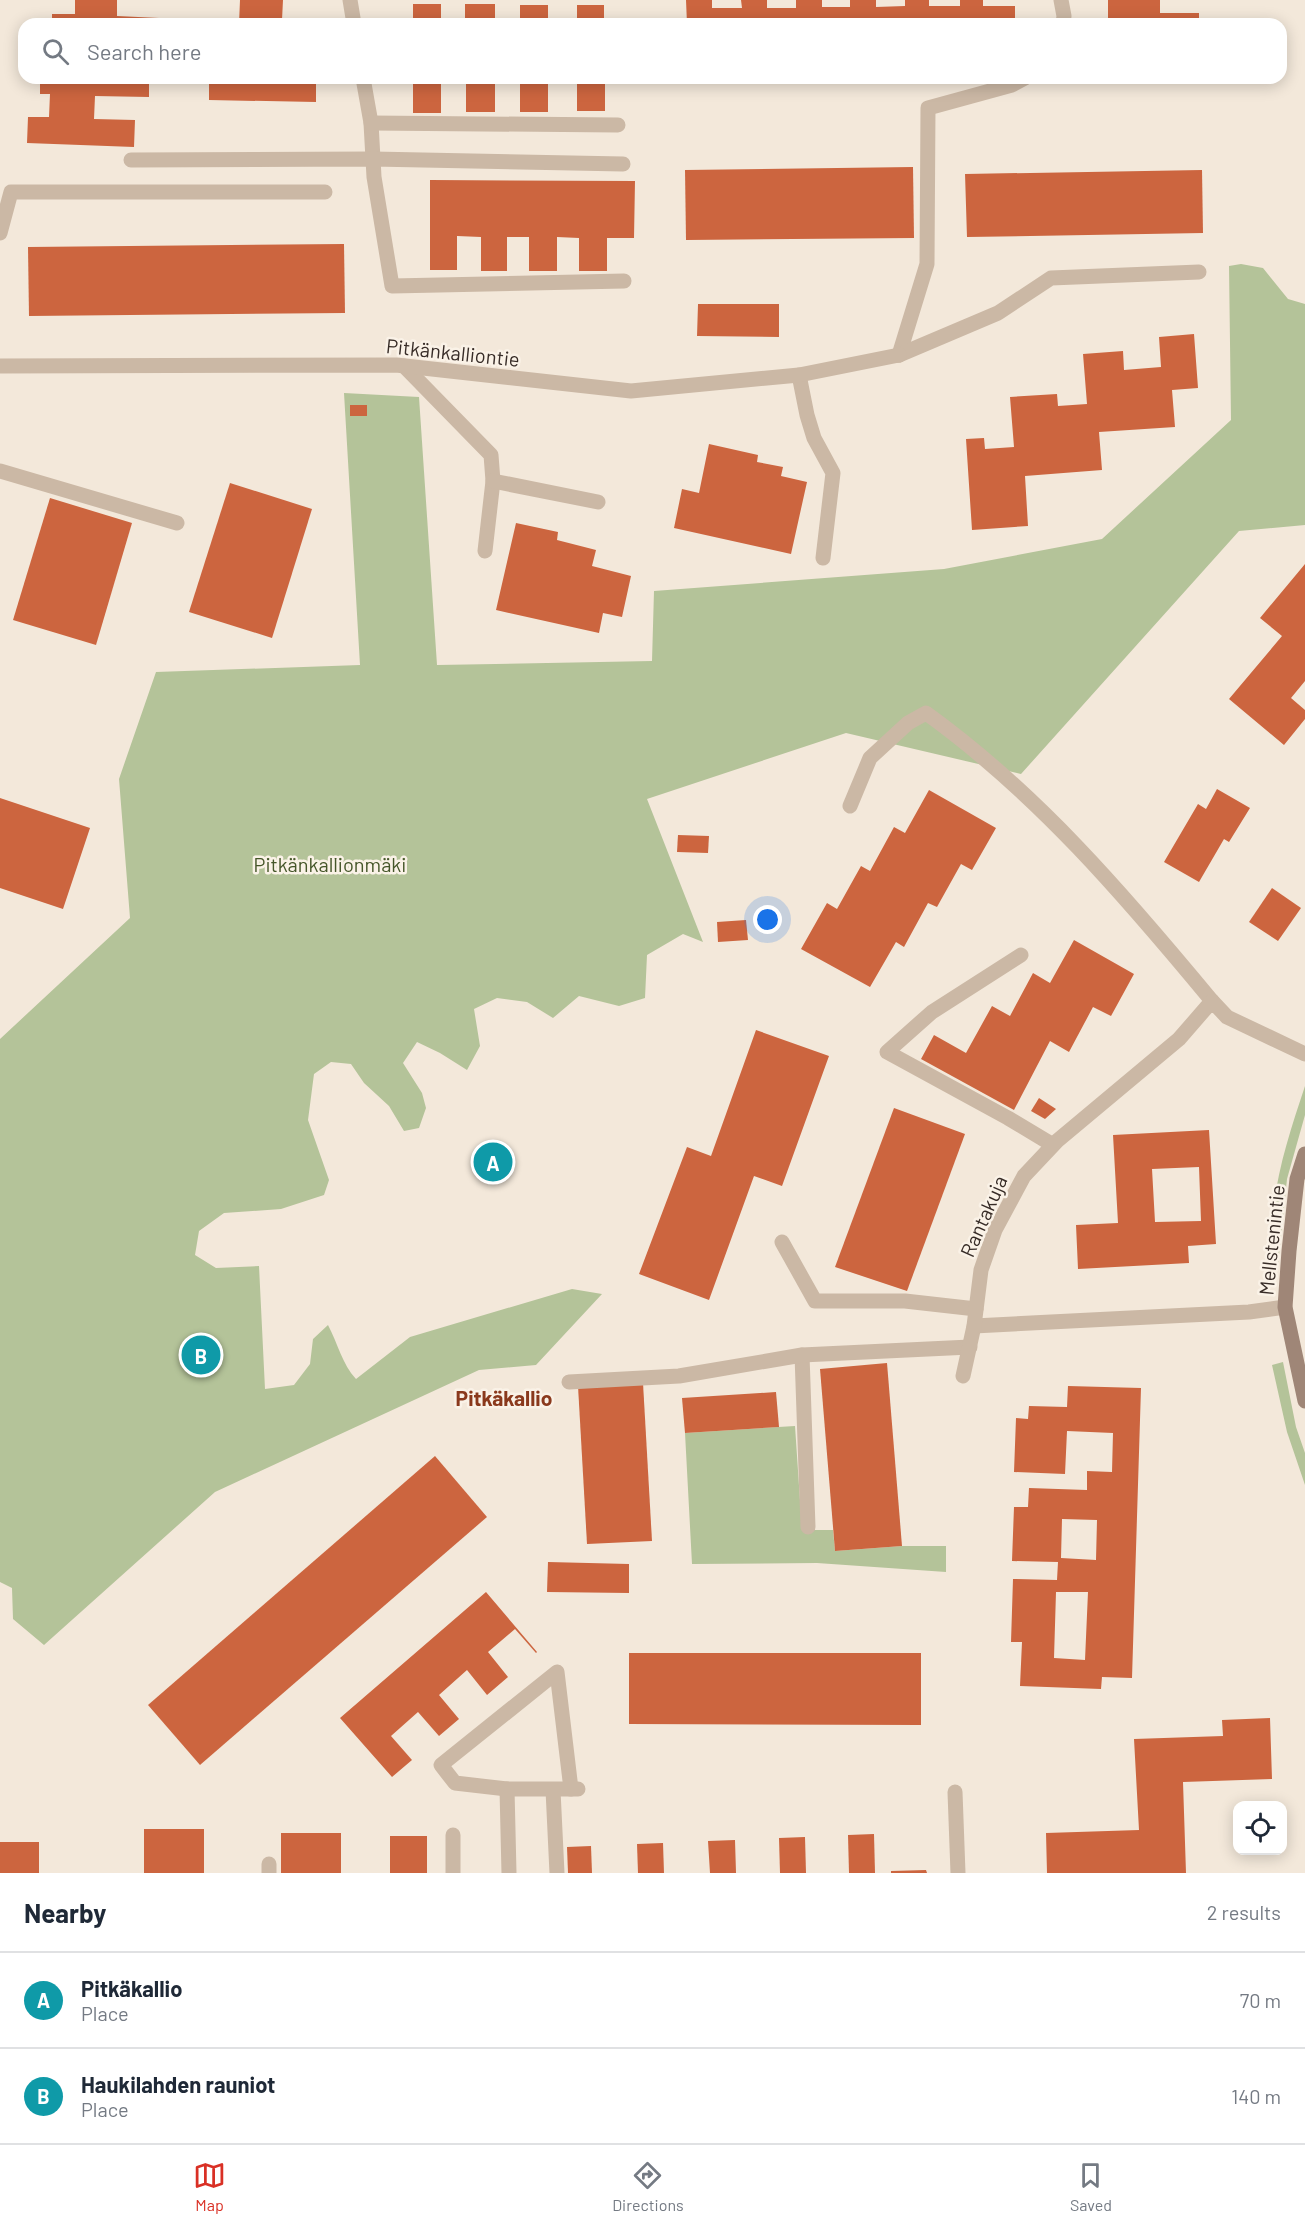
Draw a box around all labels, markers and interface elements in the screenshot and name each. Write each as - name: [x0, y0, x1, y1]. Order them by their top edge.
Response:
- search box: [18, 18, 1287, 84]
- icon: search: [39, 35, 72, 68]
- text: Search here: [87, 38, 201, 64]
- street label: Pitkänkalliontie: [385, 333, 521, 371]
- park label: Pitkänkallionmäki: [254, 852, 406, 876]
- your location: [753, 905, 782, 934]
- pin: A: [474, 1140, 512, 1184]
- street label: Rantakuja: [954, 1172, 1012, 1260]
- street label: Mellstenintie: [1253, 1183, 1289, 1297]
- pin: B: [182, 1332, 220, 1378]
- district label: Pitkäkallio: [456, 1385, 552, 1410]
- map controls: [1233, 1801, 1287, 1855]
- button: locate: [1233, 1801, 1287, 1855]
- text: Nearby: [24, 1897, 106, 1928]
- text: 2 results: [1207, 1900, 1281, 1924]
- text: Pitkäkallio: [81, 1975, 182, 2001]
- text: A: [37, 1988, 50, 2012]
- text: 70 m: [1240, 1988, 1281, 2012]
- text: Place: [81, 2001, 129, 2025]
- text: Haukilahden rauniot: [81, 2071, 275, 2097]
- text: B: [37, 2084, 50, 2108]
- text: 140 m: [1231, 2084, 1281, 2108]
- text: Place: [81, 2097, 129, 2121]
- tab: Map: [193, 2159, 226, 2214]
- tab: Directions: [612, 2159, 684, 2214]
- tab: Saved: [1070, 2159, 1112, 2214]

